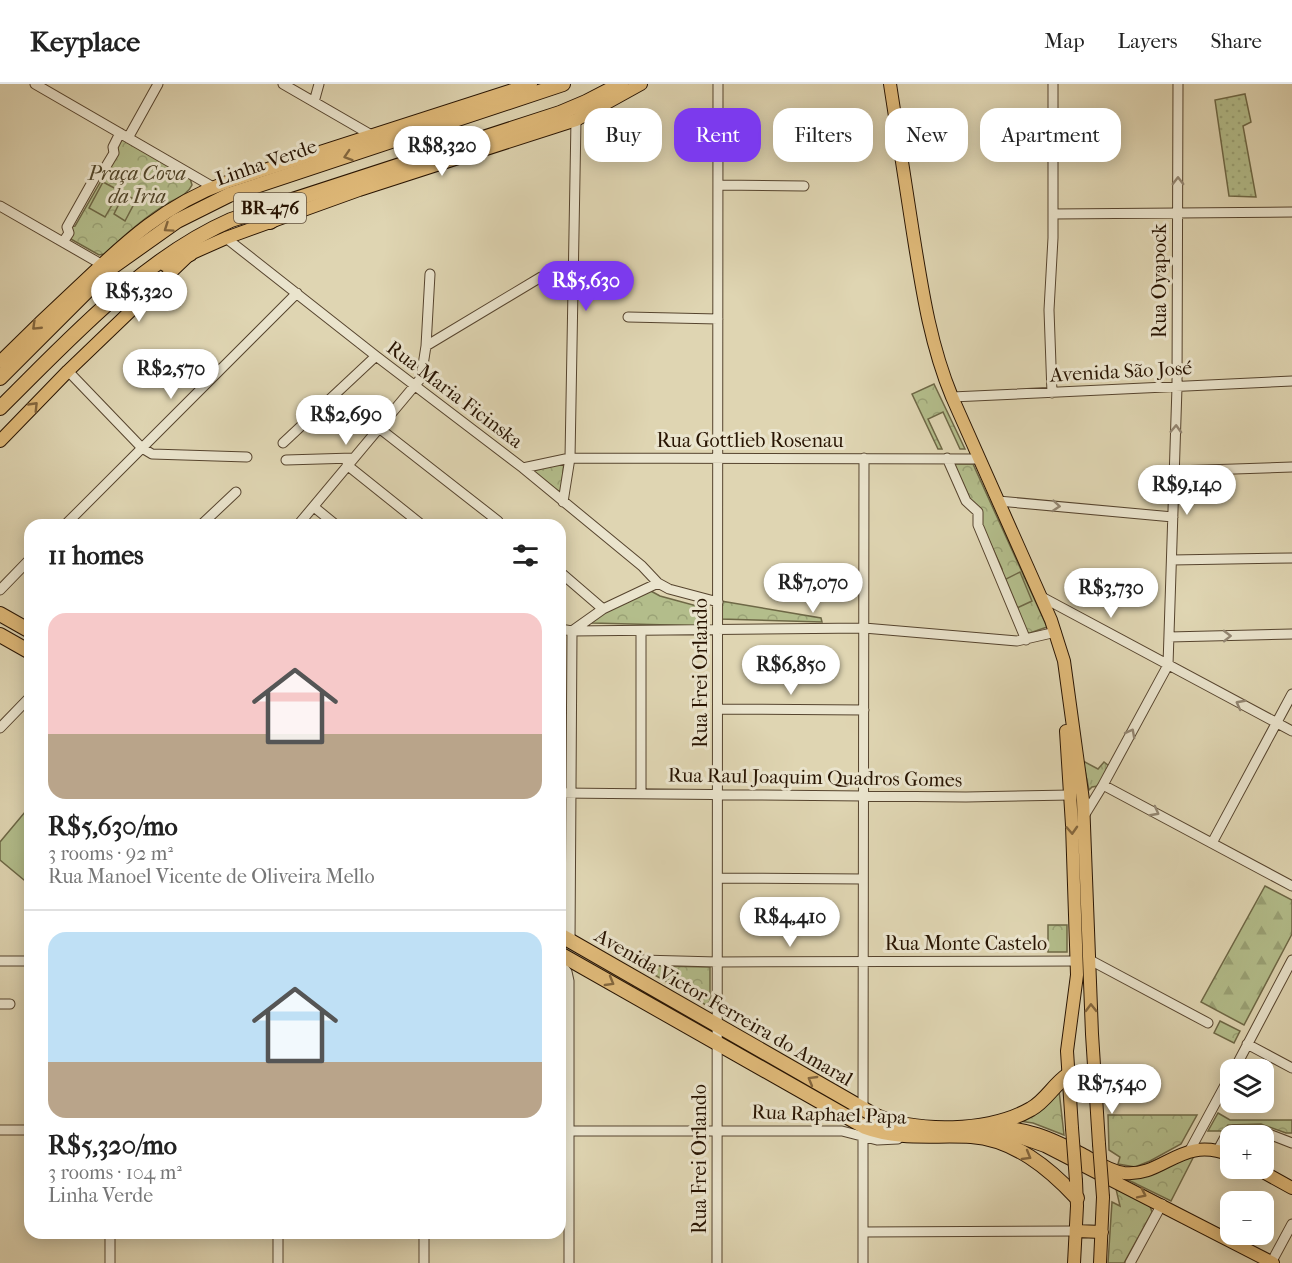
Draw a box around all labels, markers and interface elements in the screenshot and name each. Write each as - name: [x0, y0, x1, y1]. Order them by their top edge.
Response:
- text: Keyplace: [30, 25, 140, 58]
- text: Map: [1044, 29, 1085, 53]
- text: Layers: [1118, 29, 1177, 53]
- text: Share: [1210, 29, 1262, 53]
- chip: Buy: [584, 108, 662, 162]
- chip: Rent: [674, 108, 761, 162]
- chip: Filters: [773, 108, 873, 162]
- chip: New: [885, 108, 968, 162]
- chip: Apartment: [980, 108, 1121, 162]
- pin: R$8,320: [387, 126, 497, 177]
- street label: Linha Verde: [213, 134, 320, 190]
- text: R$8,320: [407, 134, 477, 157]
- one-way arrow: [343, 148, 354, 161]
- park label: Praça Cova da Iria: [87, 162, 186, 208]
- one-way arrow: [1172, 177, 1184, 186]
- road number: BR-476: [234, 193, 306, 223]
- one-way arrow: [163, 220, 174, 231]
- street label: Rua Oyapock: [1148, 223, 1171, 338]
- pin: R$5,630: [531, 261, 641, 312]
- text: R$5,630: [552, 269, 620, 292]
- pin: R$5,320: [84, 272, 194, 323]
- text: R$5,320: [105, 280, 173, 303]
- one-way arrow: [33, 319, 44, 330]
- street label: Rua Maria Ficinska: [382, 336, 528, 453]
- pin: R$2,570: [116, 349, 226, 400]
- street label: Avenida São José: [1048, 356, 1193, 387]
- text: R$2,570: [137, 357, 205, 380]
- pin: R$2,690: [291, 395, 401, 446]
- one-way arrow: [27, 402, 38, 413]
- text: R$2,690: [310, 403, 382, 426]
- one-way arrow: [1170, 424, 1182, 433]
- street label: Rua Gottlieb Rosenau: [656, 429, 844, 452]
- pin: R$9,140: [1132, 465, 1242, 516]
- text: R$9,140: [1152, 473, 1222, 496]
- one-way arrow: [1051, 499, 1061, 512]
- icon: filters: [509, 539, 542, 572]
- text: 11 homes: [48, 540, 144, 571]
- pin: R$7,070: [758, 563, 868, 614]
- pin: R$3,730: [1056, 568, 1166, 619]
- text: R$7,070: [778, 571, 848, 594]
- text: R$3,730: [1078, 576, 1144, 599]
- street label: Rua Frei Orlando: [689, 598, 712, 748]
- one-way arrow: [1223, 630, 1232, 642]
- pin: R$6,850: [736, 645, 846, 696]
- icon: home: [241, 652, 349, 760]
- text: R$6,850: [756, 653, 826, 676]
- one-way arrow: [1236, 700, 1247, 711]
- one-way arrow: [1124, 729, 1135, 740]
- street label: Rua Raul Joaquim Quadros Gomes: [668, 763, 962, 792]
- one-way arrow: [1149, 805, 1159, 816]
- text: R$5,630/mo: [48, 811, 178, 842]
- one-way arrow: [1066, 825, 1079, 834]
- text: 3 rooms · 92 m²: [48, 842, 173, 865]
- text: Rua Manoel Vicente de Oliveira Mello: [48, 865, 375, 888]
- pin: R$4,410: [735, 897, 845, 948]
- text: R$4,410: [754, 905, 826, 928]
- street label: Avenida Victor Ferreira do Amaral: [590, 923, 857, 1091]
- street label: Rua Monte Castelo: [885, 932, 1047, 955]
- icon: home: [241, 971, 349, 1079]
- one-way arrow: [604, 975, 614, 987]
- one-way arrow: [1085, 1004, 1098, 1013]
- map controls: [1220, 1059, 1274, 1245]
- button: layers: [1220, 1059, 1274, 1113]
- pin: R$7,540: [1057, 1064, 1167, 1115]
- text: R$7,540: [1077, 1072, 1147, 1095]
- one-way arrow: [808, 1075, 818, 1087]
- street label: Rua Frei Orlando: [688, 1084, 711, 1234]
- street label: Rua Raphael Papa: [751, 1100, 908, 1129]
- button: +: [1220, 1125, 1274, 1179]
- text: R$5,320/mo: [48, 1130, 177, 1161]
- one-way arrow: [1021, 1148, 1031, 1160]
- text: 3 rooms · 104 m²: [48, 1161, 182, 1184]
- text: Linha Verde: [48, 1184, 153, 1207]
- one-way arrow: [1135, 1187, 1146, 1199]
- button: −: [1220, 1191, 1274, 1245]

